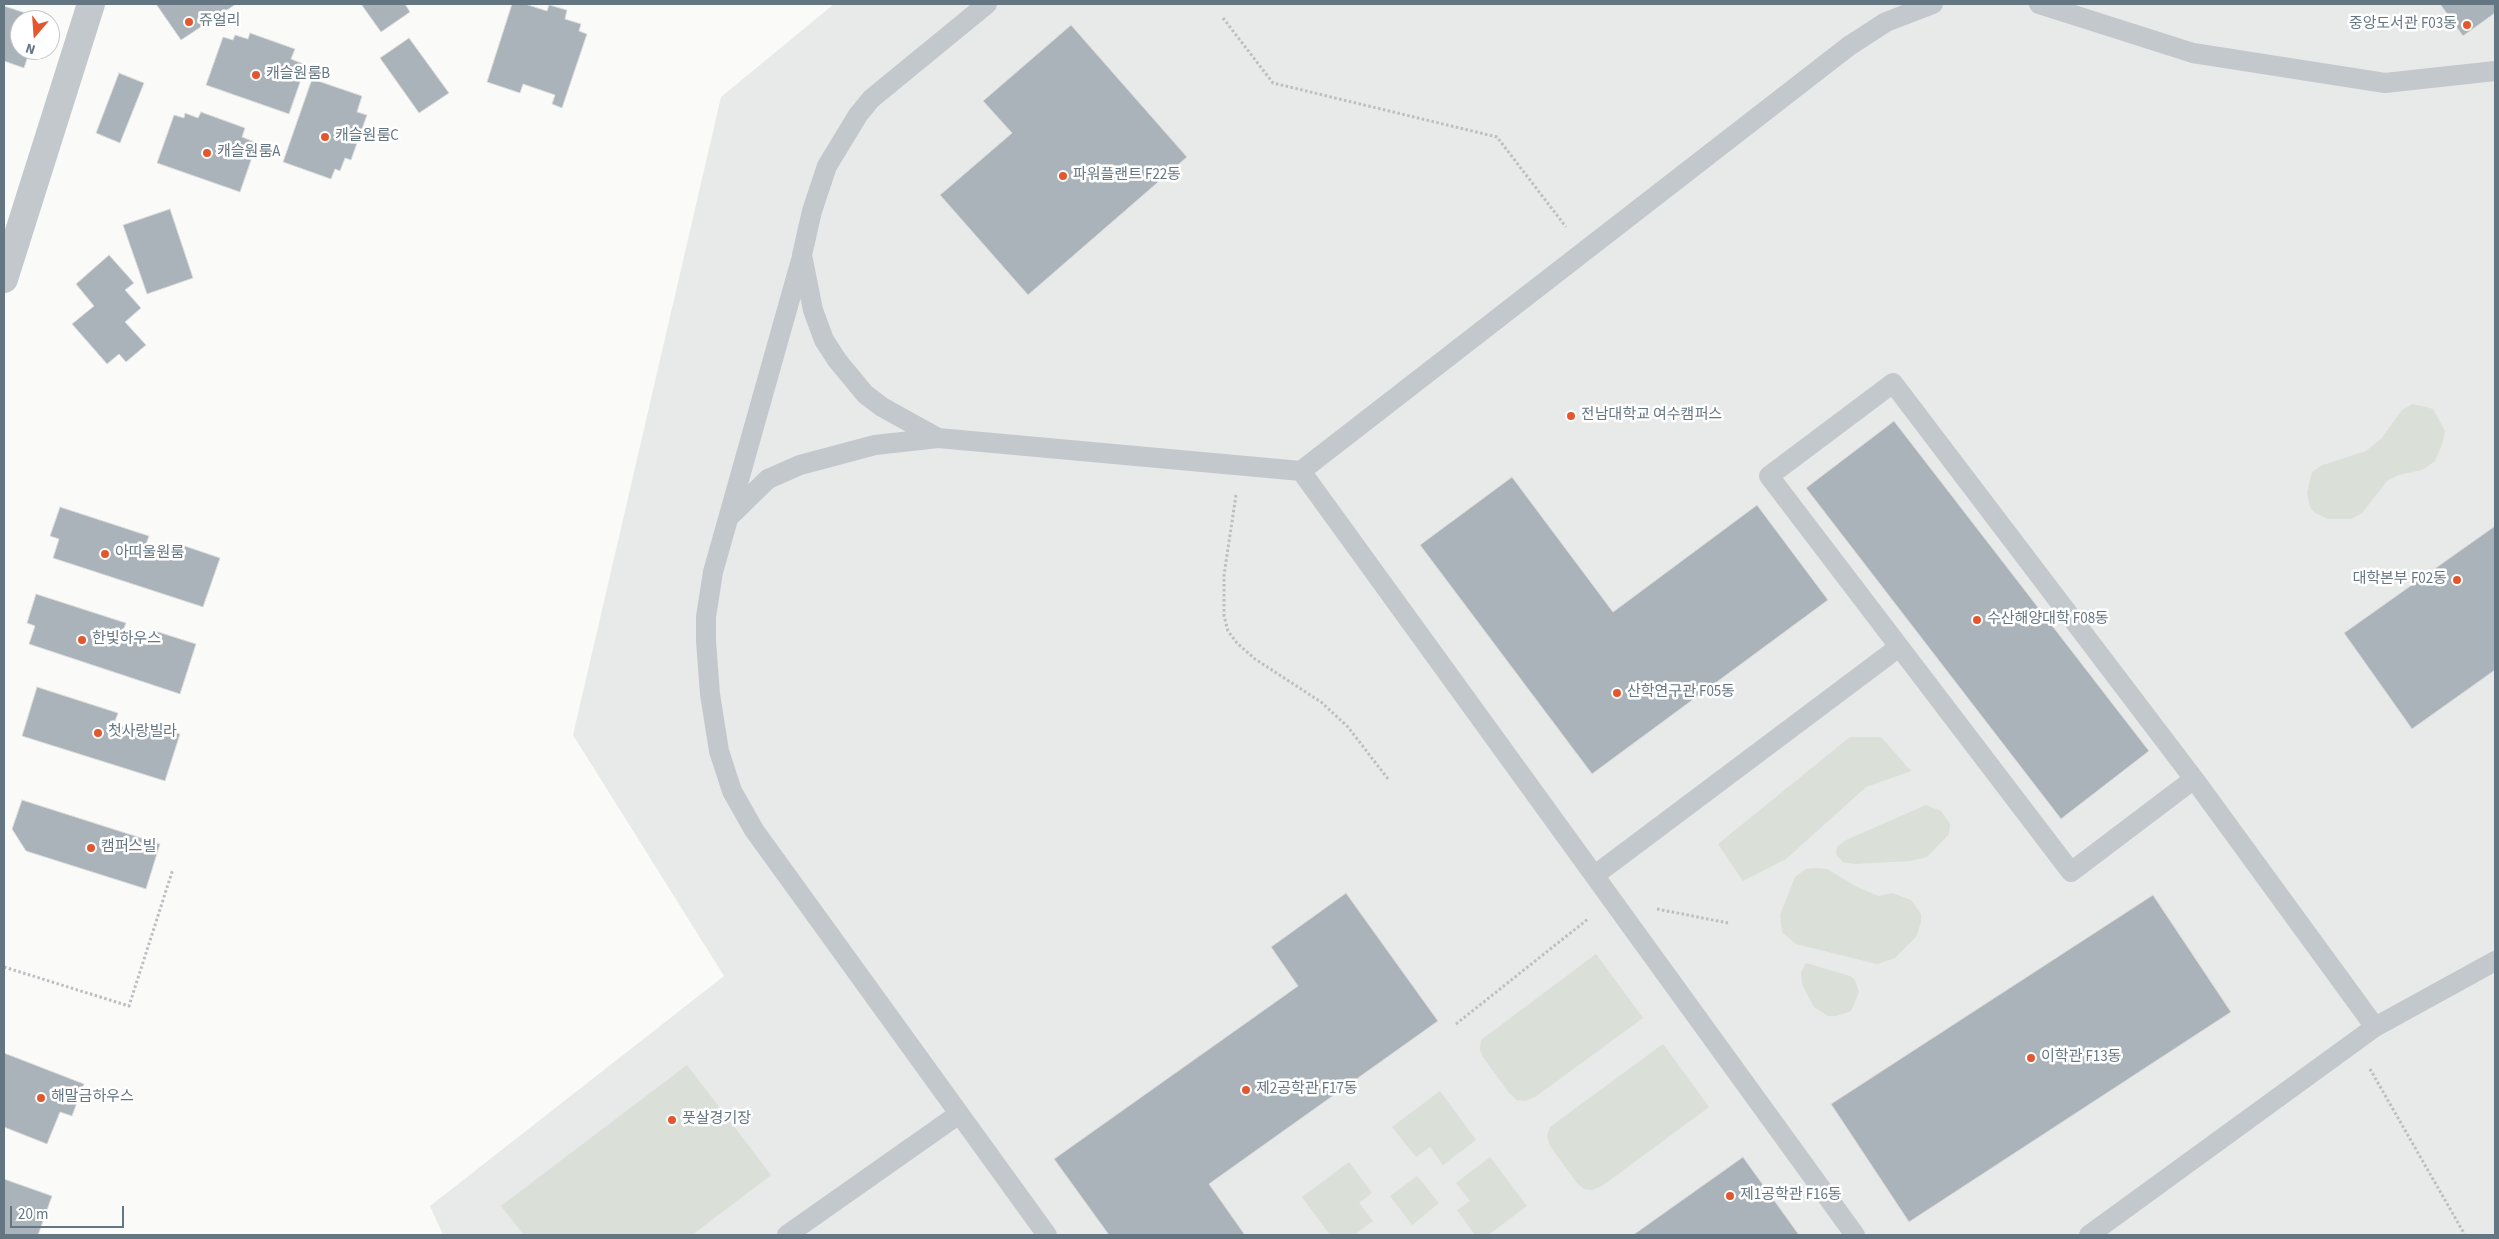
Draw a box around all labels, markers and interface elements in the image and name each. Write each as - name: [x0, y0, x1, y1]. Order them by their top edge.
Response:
- north arrow: [10, 10, 60, 60]
- place label: 쥬얼리: [199, 13, 240, 31]
- marker: 쥬얼리: [183, 16, 195, 28]
- place label: 중앙도서관 F03동: [2349, 16, 2457, 34]
- marker: 중앙도서관 F03동: [2461, 19, 2473, 31]
- text: N: [23, 37, 38, 59]
- place label: 캐슬원룸B: [266, 66, 330, 84]
- marker: 캐슬원룸B: [250, 69, 262, 81]
- place label: 캐슬원룸C: [335, 128, 399, 146]
- marker: 캐슬원룸C: [319, 131, 331, 143]
- place label: 캐슬원룸A: [217, 144, 280, 162]
- marker: 캐슬원룸A: [201, 147, 213, 159]
- place label: 파워플랜트 F22동: [1073, 167, 1181, 185]
- marker: 파워플랜트 F22동: [1057, 170, 1069, 182]
- place label: 전남대학교 여수캠퍼스: [1581, 407, 1722, 425]
- marker: 전남대학교 여수캠퍼스: [1565, 410, 1577, 422]
- place label: 아띠울원룸: [115, 545, 184, 563]
- marker: 아띠울원룸: [99, 548, 111, 560]
- place label: 대학본부 F02동: [2353, 571, 2447, 589]
- marker: 대학본부 F02동: [2451, 574, 2463, 586]
- place label: 수산해양대학 F08동: [1987, 611, 2109, 629]
- marker: 수산해양대학 F08동: [1971, 614, 1983, 626]
- place label: 한빛하우스: [92, 631, 161, 649]
- marker: 한빛하우스: [76, 634, 88, 646]
- place label: 산학연구관 F05동: [1627, 684, 1735, 702]
- marker: 산학연구관 F05동: [1611, 687, 1623, 699]
- place label: 첫사랑빌라: [108, 724, 177, 742]
- marker: 첫사랑빌라: [92, 727, 104, 739]
- place label: 캠퍼스빌: [101, 839, 156, 857]
- marker: 캠퍼스빌: [85, 842, 97, 854]
- place label: 이학관 F13동: [2041, 1049, 2122, 1067]
- marker: 이학관 F13동: [2025, 1052, 2037, 1064]
- place label: 제2공학관 F17동: [1256, 1081, 1358, 1099]
- marker: 제2공학관 F17동: [1240, 1084, 1252, 1096]
- place label: 해말금하우스: [51, 1089, 134, 1107]
- marker: 해말금하우스: [35, 1092, 47, 1104]
- place label: 풋살경기장: [682, 1111, 751, 1129]
- marker: 풋살경기장: [666, 1114, 678, 1126]
- place label: 제1공학관 F16동: [1740, 1187, 1842, 1205]
- marker: 제1공학관 F16동: [1724, 1190, 1736, 1202]
- scale bar: [12, 1196, 126, 1228]
- text: 20 m: [18, 1204, 48, 1225]

